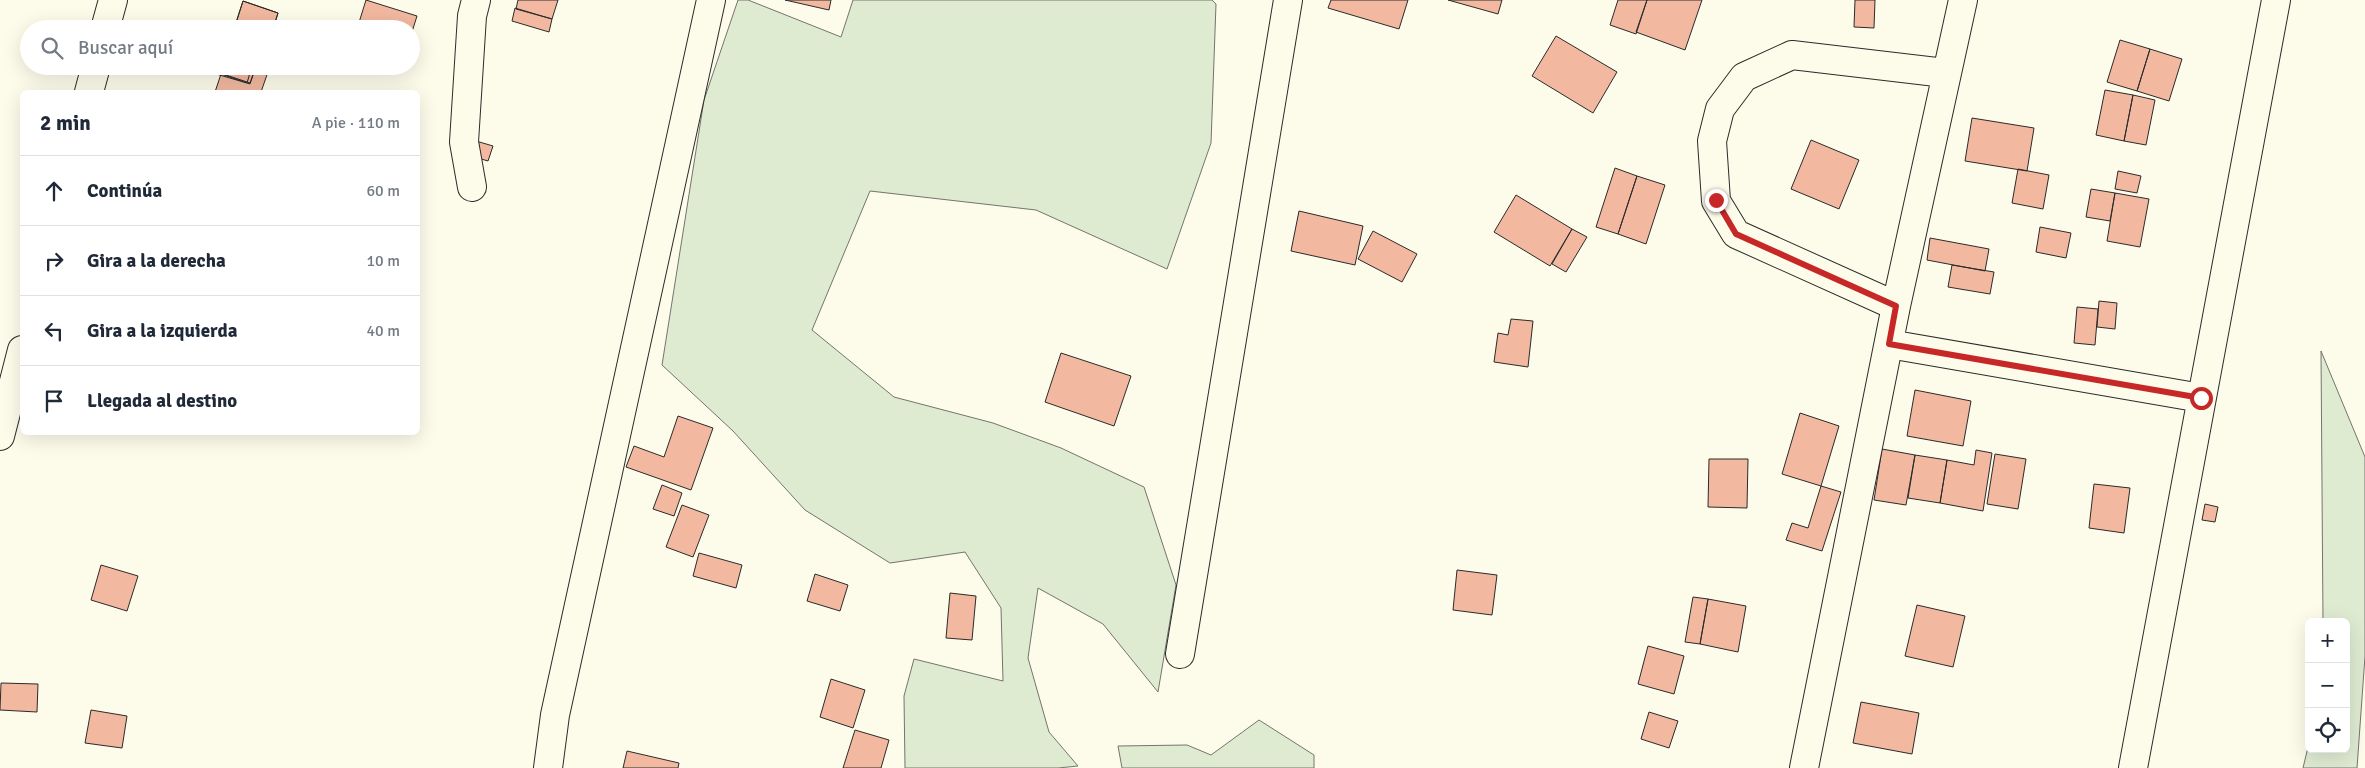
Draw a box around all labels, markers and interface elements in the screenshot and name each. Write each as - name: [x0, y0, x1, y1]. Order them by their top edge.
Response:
- search box: [20, 20, 420, 75]
- icon: search: [38, 34, 66, 62]
- text: Buscar aquí: [78, 36, 173, 60]
- text: 2 min: [40, 110, 91, 136]
- text: A pie · 110 m: [312, 113, 400, 133]
- icon: ahead: [40, 177, 68, 205]
- text: Continúa: [87, 179, 162, 203]
- text: 60 m: [366, 181, 400, 201]
- route end: [1705, 189, 1728, 212]
- icon: right: [40, 247, 68, 275]
- text: Gira a la derecha: [87, 249, 226, 273]
- text: 10 m: [366, 251, 400, 271]
- icon: left: [40, 317, 68, 345]
- text: Gira a la izquierda: [87, 319, 237, 343]
- text: 40 m: [366, 321, 400, 341]
- icon: arrive: [40, 387, 68, 415]
- route start: [2190, 387, 2213, 410]
- text: Llegada al destino: [87, 389, 237, 413]
- map controls: [2305, 618, 2350, 753]
- button: +: [2305, 618, 2350, 663]
- button: −: [2305, 663, 2350, 708]
- button: locate: [2305, 708, 2350, 753]

